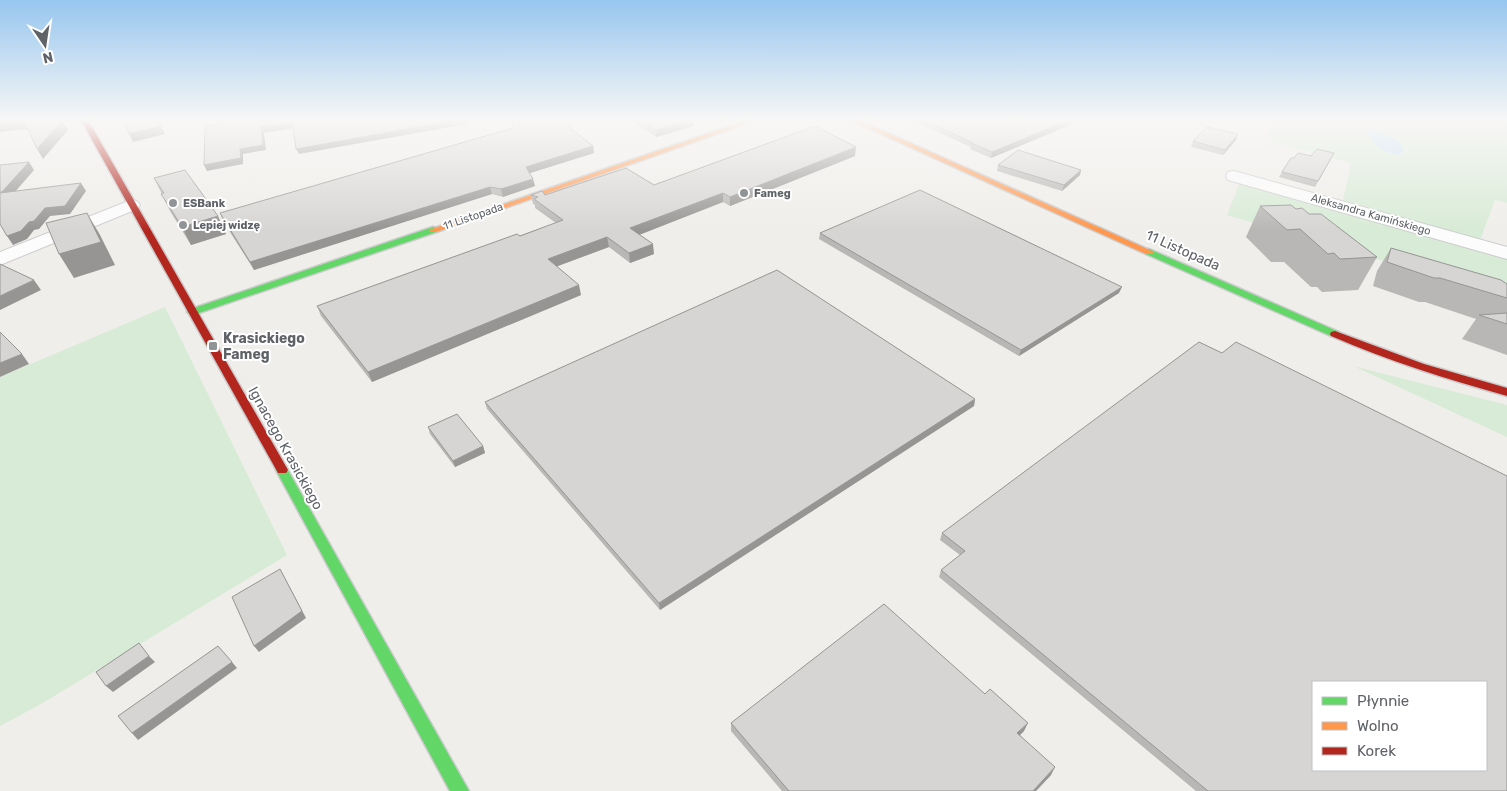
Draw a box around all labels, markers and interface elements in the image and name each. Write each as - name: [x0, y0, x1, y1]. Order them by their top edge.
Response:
- north arrow: [20, 20, 70, 70]
- text: N: [41, 48, 55, 67]
- marker: Fameg: [738, 187, 750, 199]
- place label: Fameg: [754, 187, 791, 200]
- street label: Aleksandra Kamińskiego: [1309, 191, 1432, 238]
- marker: ESBank: [167, 197, 179, 209]
- place label: ESBank: [183, 197, 226, 210]
- street label: 11 Listopada: [442, 200, 505, 233]
- marker: Lepiej widzę: [177, 219, 189, 231]
- place label: Lepiej widzę: [193, 219, 260, 232]
- street label: 11 Listopada: [1143, 227, 1223, 274]
- place label: Krasickiego Fameg: [223, 330, 305, 363]
- marker: Krasickiego Fameg: [207, 340, 219, 352]
- street label: Ignacego Krasickiego: [245, 384, 327, 513]
- legend: [1312, 681, 1487, 771]
- text: Płynnie: [1357, 692, 1409, 710]
- text: Wolno: [1357, 717, 1399, 735]
- text: Korek: [1357, 742, 1396, 760]

